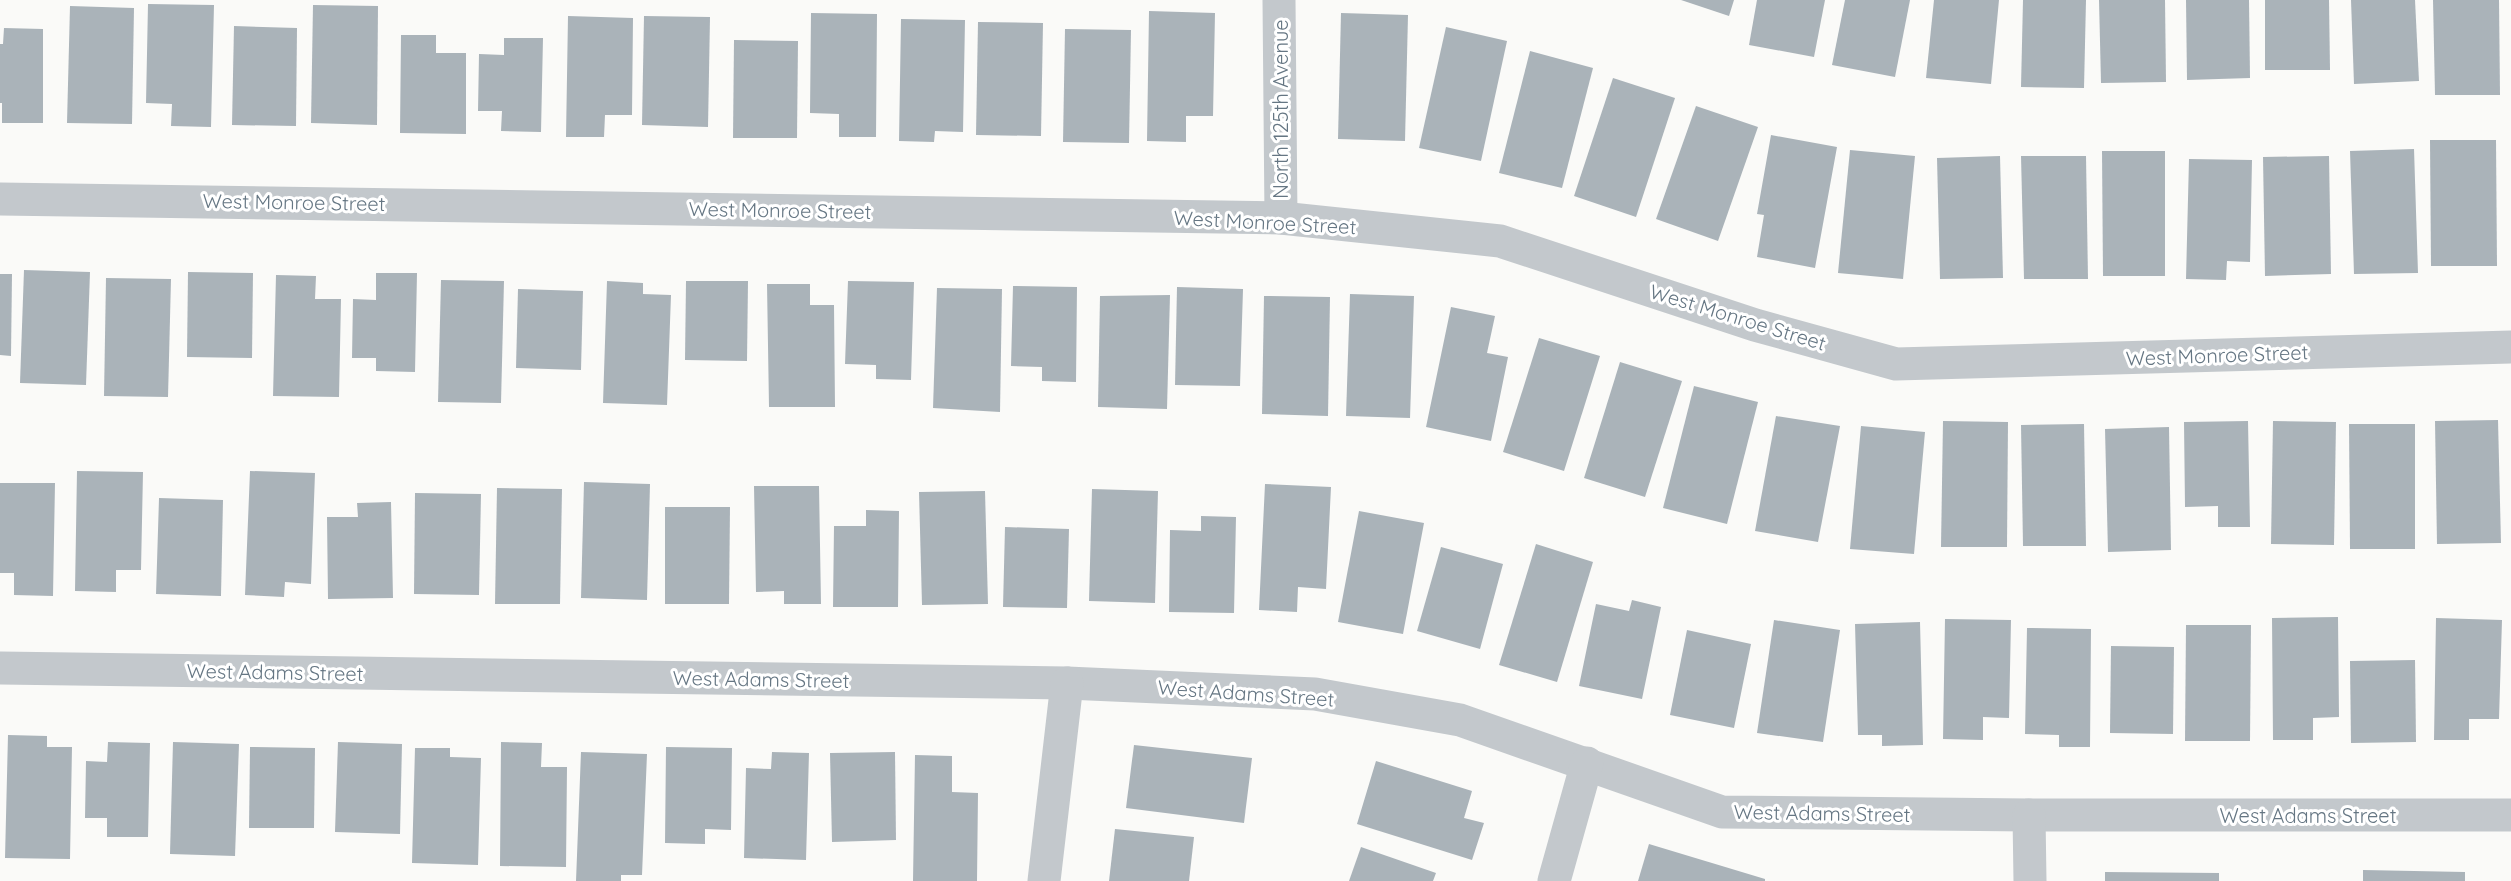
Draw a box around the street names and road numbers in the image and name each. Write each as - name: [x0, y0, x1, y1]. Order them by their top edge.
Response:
- street label: North 125th Avenue: [1268, 19, 1293, 199]
- street label: West Monroe Street: [202, 188, 386, 216]
- street label: West Monroe Street: [688, 196, 872, 224]
- street label: West Monroe Street: [1173, 205, 1357, 239]
- street label: West Monroe Street: [1647, 278, 1829, 356]
- street label: West Monroe Street: [2125, 339, 2309, 371]
- street label: West Adams Street: [186, 658, 364, 686]
- street label: West Adams Street: [672, 665, 850, 693]
- street label: West Adams Street: [1157, 674, 1335, 712]
- street label: West Adams Street: [1733, 799, 1911, 827]
- street label: West Adams Street: [2220, 803, 2397, 828]

